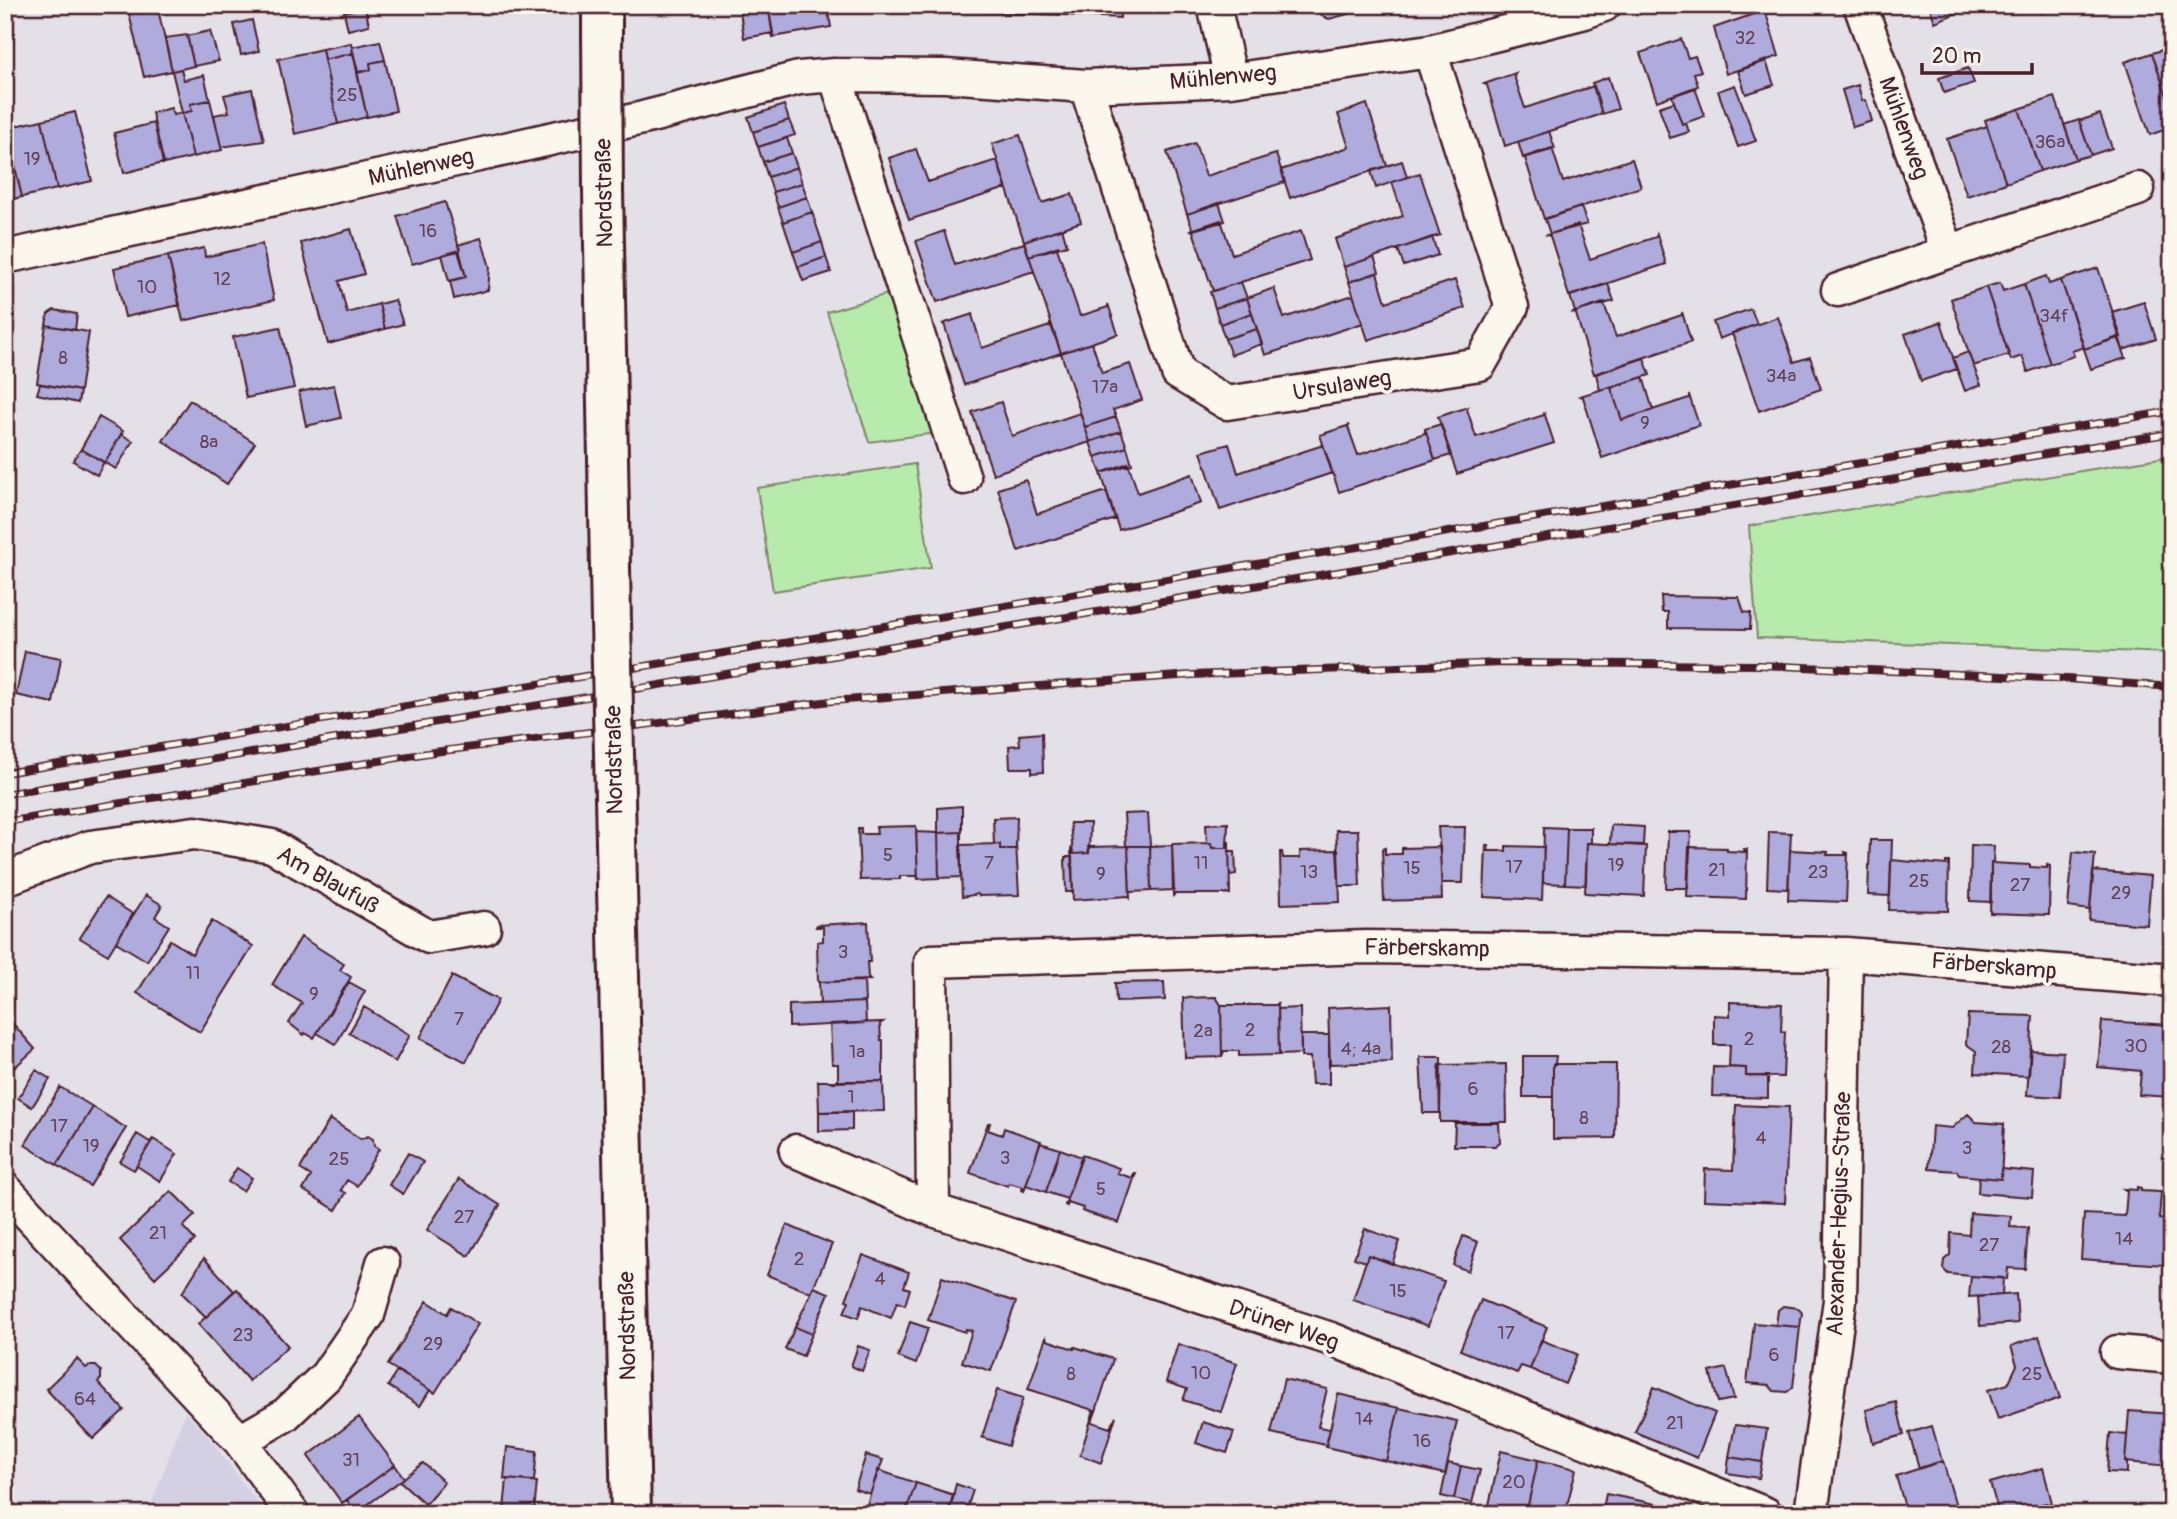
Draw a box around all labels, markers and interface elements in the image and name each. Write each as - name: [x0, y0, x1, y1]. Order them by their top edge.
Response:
- house number: 32: [1734, 26, 1756, 50]
- scale bar: [1922, 32, 2032, 76]
- text: 20 m: [1932, 43, 1981, 70]
- street label: Mühlenweg: [1168, 58, 1278, 96]
- street label: Mühlenweg: [1872, 73, 1936, 183]
- house number: 25: [337, 83, 357, 107]
- house number: 36a: [2035, 130, 2065, 154]
- street label: Nordstraße: [589, 137, 619, 248]
- street label: Mühlenweg: [366, 142, 476, 192]
- house number: 19: [23, 147, 41, 171]
- house number: 16: [419, 219, 437, 243]
- house number: 12: [213, 267, 231, 291]
- house number: 10: [137, 275, 157, 299]
- house number: 34f: [2039, 304, 2069, 328]
- house number: 8: [58, 346, 68, 370]
- street label: Ursulaweg: [1291, 363, 1393, 407]
- house number: 34a: [1766, 364, 1796, 388]
- house number: 17a: [1092, 375, 1118, 399]
- house number: 9: [1640, 411, 1650, 435]
- house number: 8a: [200, 430, 218, 454]
- street label: Nordstraße: [599, 704, 629, 815]
- street label: Am Blaufuß: [272, 839, 384, 921]
- house number: 5: [883, 843, 893, 867]
- house number: 7: [984, 851, 994, 875]
- house number: 11: [1194, 851, 1208, 875]
- house number: 19: [1607, 853, 1625, 877]
- house number: 17: [1505, 855, 1523, 879]
- house number: 15: [1403, 856, 1421, 880]
- house number: 21: [1708, 858, 1726, 882]
- house number: 13: [1300, 860, 1318, 884]
- house number: 23: [1808, 860, 1828, 884]
- house number: 9: [1096, 862, 1106, 886]
- house number: 25: [1909, 869, 1929, 893]
- house number: 27: [2010, 873, 2030, 897]
- house number: 29: [2111, 881, 2131, 905]
- street label: Färberskamp: [1364, 932, 1490, 964]
- house number: 3: [838, 940, 848, 964]
- street label: Färberskamp: [1930, 946, 2058, 986]
- house number: 11: [186, 961, 200, 985]
- house number: 9: [309, 982, 319, 1006]
- house number: 7: [454, 1007, 464, 1031]
- house number: 2: [1245, 1018, 1255, 1042]
- house number: 2a: [1193, 1019, 1213, 1043]
- house number: 2: [1744, 1027, 1754, 1051]
- house number: 30: [2124, 1034, 2148, 1058]
- house number: 28: [1991, 1035, 2011, 1059]
- house number: 4; 4a: [1341, 1037, 1381, 1061]
- house number: 1a: [849, 1040, 865, 1064]
- house number: 6: [1467, 1077, 1479, 1101]
- house number: 1: [847, 1085, 855, 1109]
- street label: Alexander-Hegius-Straße: [1820, 1090, 1858, 1337]
- house number: 8: [1579, 1106, 1589, 1130]
- house number: 17: [50, 1114, 68, 1138]
- house number: 4: [1755, 1126, 1767, 1150]
- house number: 19: [82, 1134, 100, 1158]
- house number: 3: [1962, 1136, 1972, 1160]
- house number: 3: [1000, 1146, 1010, 1170]
- house number: 25: [329, 1147, 349, 1171]
- house number: 5: [1096, 1177, 1106, 1201]
- house number: 27: [454, 1205, 474, 1229]
- house number: 21: [149, 1221, 167, 1245]
- house number: 14: [2115, 1227, 2133, 1251]
- house number: 27: [1979, 1233, 1999, 1257]
- house number: 2: [794, 1247, 804, 1271]
- house number: 4: [874, 1267, 886, 1291]
- street label: Nordstraße: [612, 1270, 642, 1381]
- house number: 15: [1389, 1279, 1407, 1303]
- street label: Drüner Weg: [1225, 1293, 1343, 1357]
- house number: 17: [1497, 1321, 1515, 1345]
- house number: 23: [233, 1323, 253, 1347]
- house number: 29: [423, 1332, 443, 1356]
- house number: 6: [1768, 1343, 1780, 1367]
- house number: 10: [1191, 1361, 1211, 1385]
- house number: 8: [1066, 1362, 1076, 1386]
- house number: 25: [2022, 1362, 2042, 1386]
- house number: 64: [74, 1387, 96, 1411]
- house number: 14: [1355, 1407, 1373, 1431]
- house number: 21: [1666, 1411, 1684, 1435]
- house number: 16: [1413, 1429, 1431, 1453]
- house number: 31: [342, 1448, 360, 1472]
- house number: 20: [1502, 1470, 1526, 1494]

